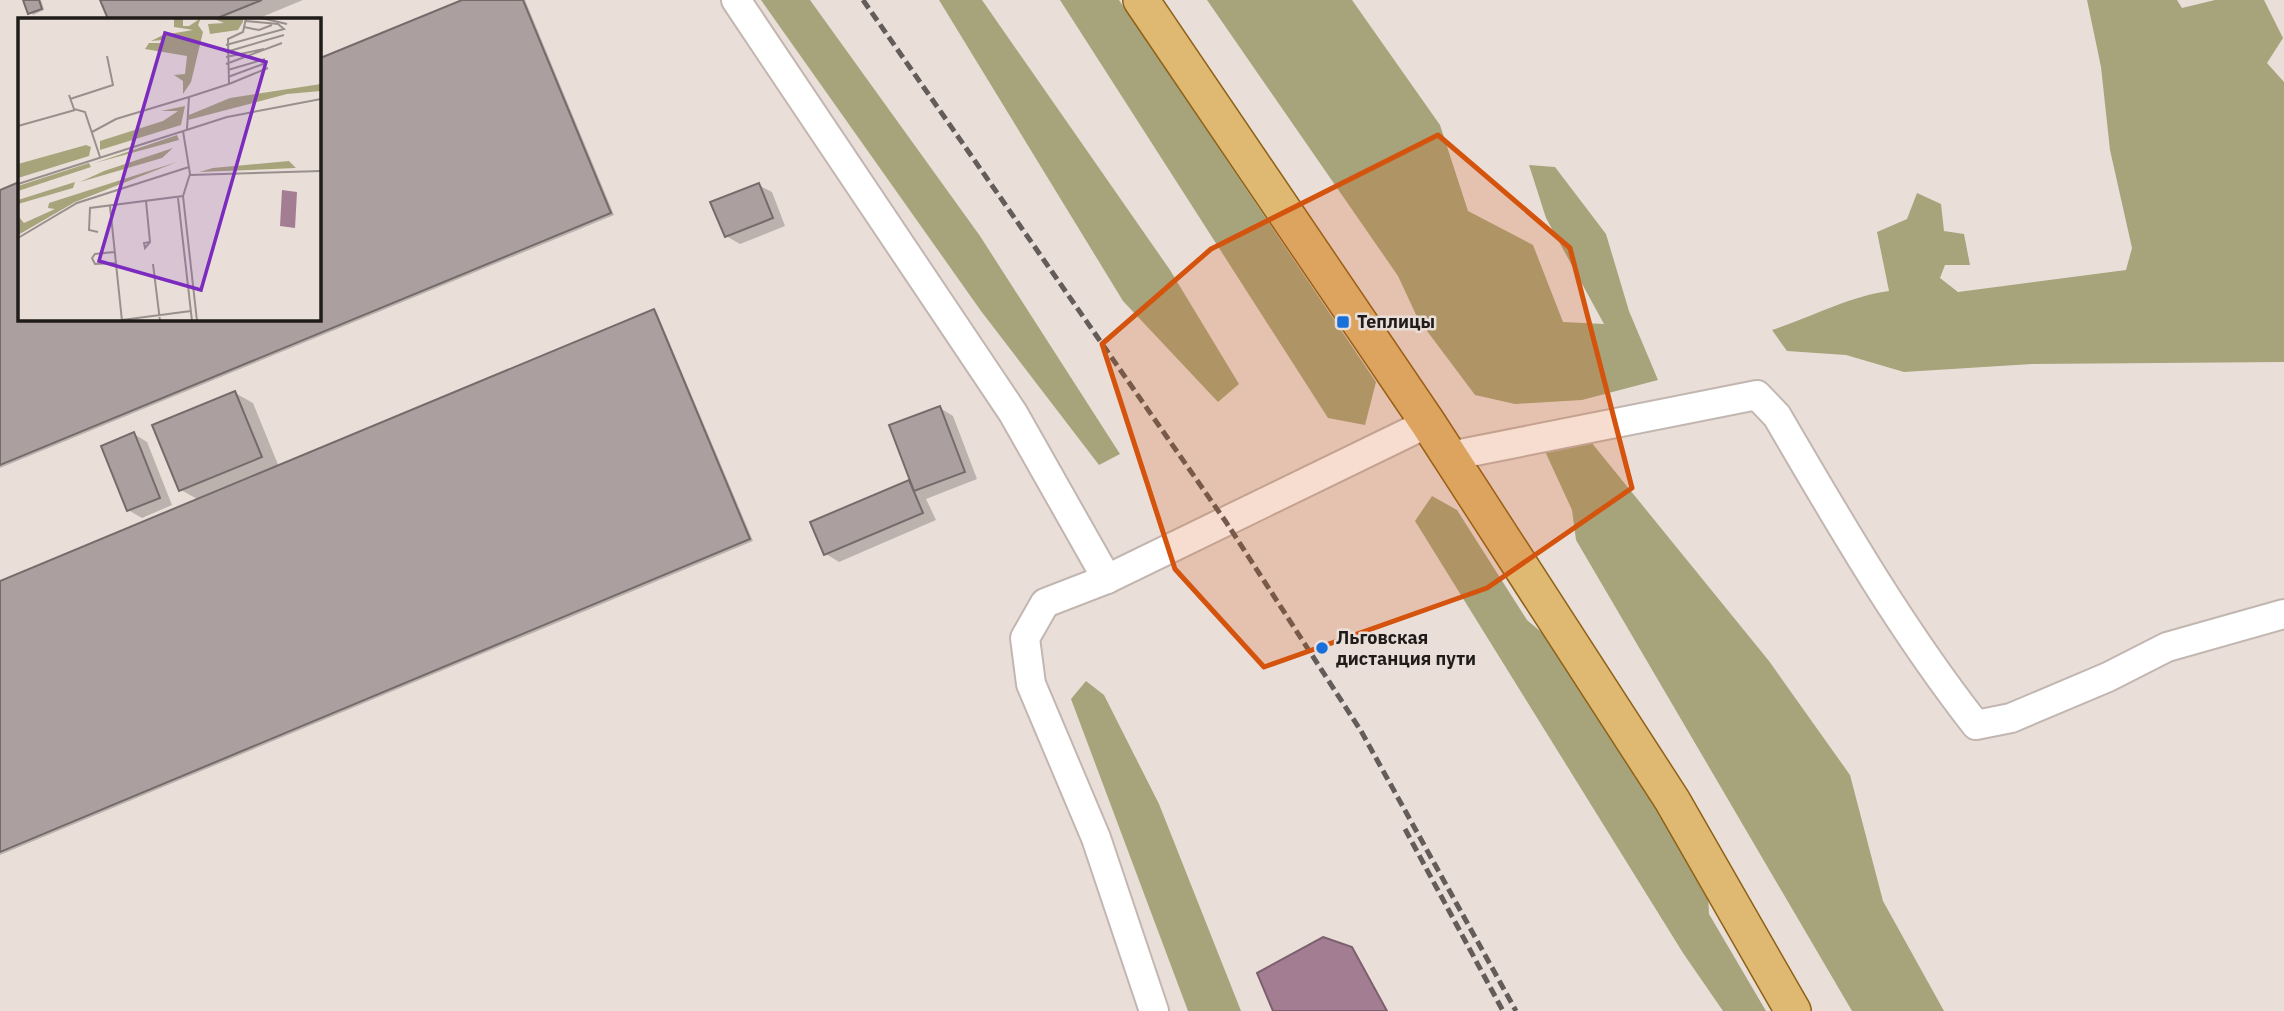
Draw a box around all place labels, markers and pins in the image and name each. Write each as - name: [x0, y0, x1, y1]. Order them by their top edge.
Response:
- place label: Теплицы: [1357, 310, 1435, 333]
- marker: Теплицы: [1335, 314, 1351, 330]
- place label: Льговская дистанция пути: [1336, 626, 1476, 670]
- marker: Льговская дистанция пути: [1314, 640, 1330, 656]

